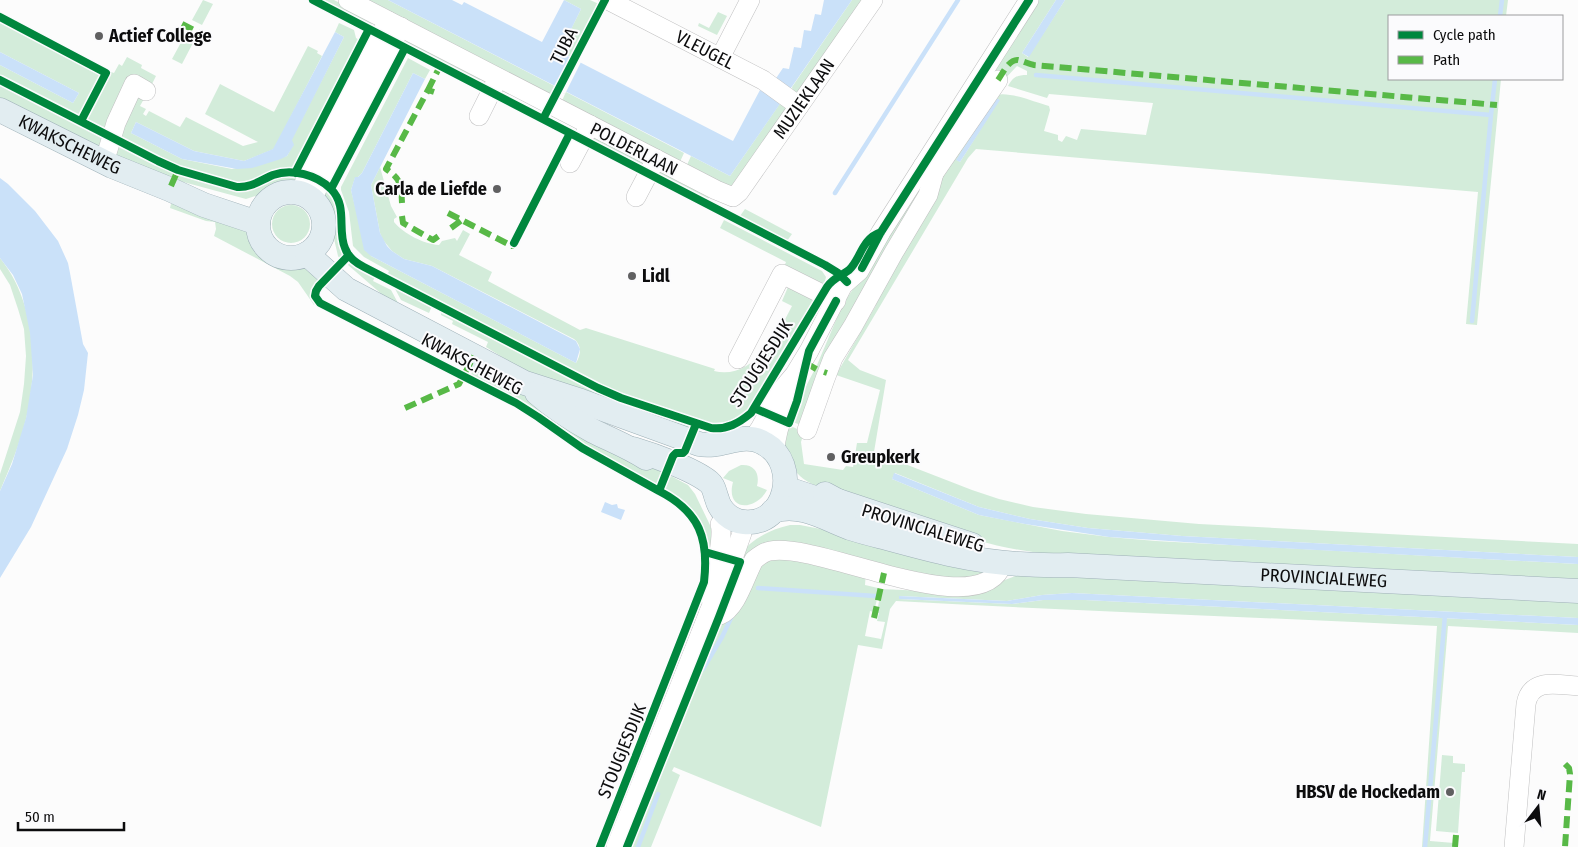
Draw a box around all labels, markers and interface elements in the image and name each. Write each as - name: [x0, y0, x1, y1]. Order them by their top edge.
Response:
- legend: [1388, 15, 1563, 80]
- street label: TUBA: [546, 24, 583, 68]
- place label: Actief College: [108, 25, 212, 47]
- street label: VLEUGEL: [672, 26, 738, 74]
- text: Cycle path: [1433, 26, 1496, 44]
- marker: Actief College: [93, 30, 105, 42]
- text: Path: [1433, 51, 1460, 69]
- street label: MUZIEKLAAN: [769, 55, 839, 143]
- street label: KWAKSCHEWEG: [15, 110, 124, 179]
- street label: POLDERLAAN: [587, 118, 681, 180]
- place label: Carla de Liefde: [375, 178, 487, 200]
- marker: Carla de Liefde: [491, 183, 503, 195]
- place label: Lidl: [642, 265, 670, 287]
- marker: Lidl: [626, 270, 638, 282]
- street label: STOUGJESDIJK: [725, 315, 798, 411]
- street label: KWAKSCHEWEG: [418, 328, 526, 400]
- place label: Greupkerk: [841, 446, 921, 468]
- marker: Greupkerk: [825, 451, 837, 463]
- street label: PROVINCIALEWEG: [859, 499, 987, 557]
- street label: PROVINCIALEWEG: [1260, 564, 1388, 592]
- street label: STOUGJESDIJK: [593, 700, 651, 802]
- place label: HBSV de Hockedam: [1296, 781, 1440, 803]
- north arrow: [1513, 782, 1563, 832]
- marker: HBSV de Hockedam: [1444, 786, 1456, 798]
- text: N: [1535, 786, 1548, 804]
- scale bar: [18, 800, 124, 832]
- text: 50 m: [25, 808, 55, 826]

